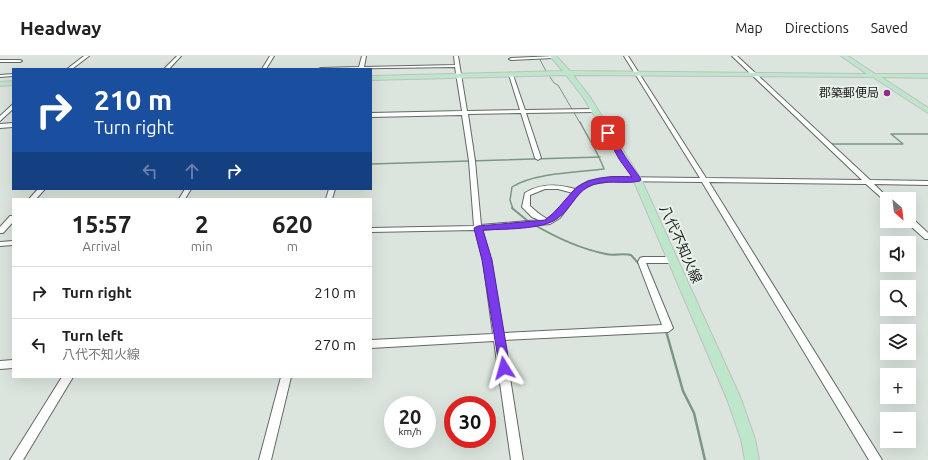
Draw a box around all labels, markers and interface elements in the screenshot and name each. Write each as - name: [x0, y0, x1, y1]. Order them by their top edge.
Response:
- text: Headway: [20, 17, 101, 39]
- text: Map: [735, 20, 763, 36]
- text: Directions: [785, 20, 849, 36]
- text: Saved: [871, 20, 908, 36]
- icon: right: [28, 84, 80, 136]
- text: 210 m: [94, 84, 172, 115]
- place label: 郡築郵便局: [819, 86, 879, 99]
- marker: 郡築郵便局: [882, 88, 892, 98]
- pin: [591, 116, 625, 150]
- text: Turn right: [94, 117, 174, 137]
- icon: arrive: [597, 122, 619, 144]
- icon: left: [139, 160, 161, 182]
- icon: ahead: [181, 160, 203, 182]
- icon: right: [223, 160, 245, 182]
- north arrow: [880, 192, 916, 228]
- map controls: [880, 192, 916, 448]
- street label: 八代不知火線: [657, 202, 705, 286]
- text: 15:57: [71, 211, 131, 238]
- text: 2: [195, 211, 208, 238]
- text: 620: [272, 211, 313, 238]
- button: sound: [880, 236, 916, 272]
- text: Arrival: [82, 239, 120, 253]
- text: min: [191, 239, 213, 253]
- text: m: [287, 239, 298, 253]
- button: search: [880, 280, 916, 316]
- icon: right: [28, 282, 50, 304]
- text: Turn right: [62, 284, 132, 301]
- text: 210 m: [314, 284, 356, 301]
- button: layers: [880, 324, 916, 360]
- text: Turn left: [62, 327, 123, 344]
- icon: left: [28, 334, 50, 356]
- text: 270 m: [314, 336, 356, 353]
- text: 八代不知火線: [62, 347, 140, 361]
- position arrow: [483, 347, 525, 389]
- button: +: [880, 368, 916, 404]
- speed limit sign: 30: [444, 396, 496, 448]
- text: 20: [399, 405, 421, 428]
- button: −: [880, 412, 916, 448]
- text: km/h: [398, 426, 422, 437]

